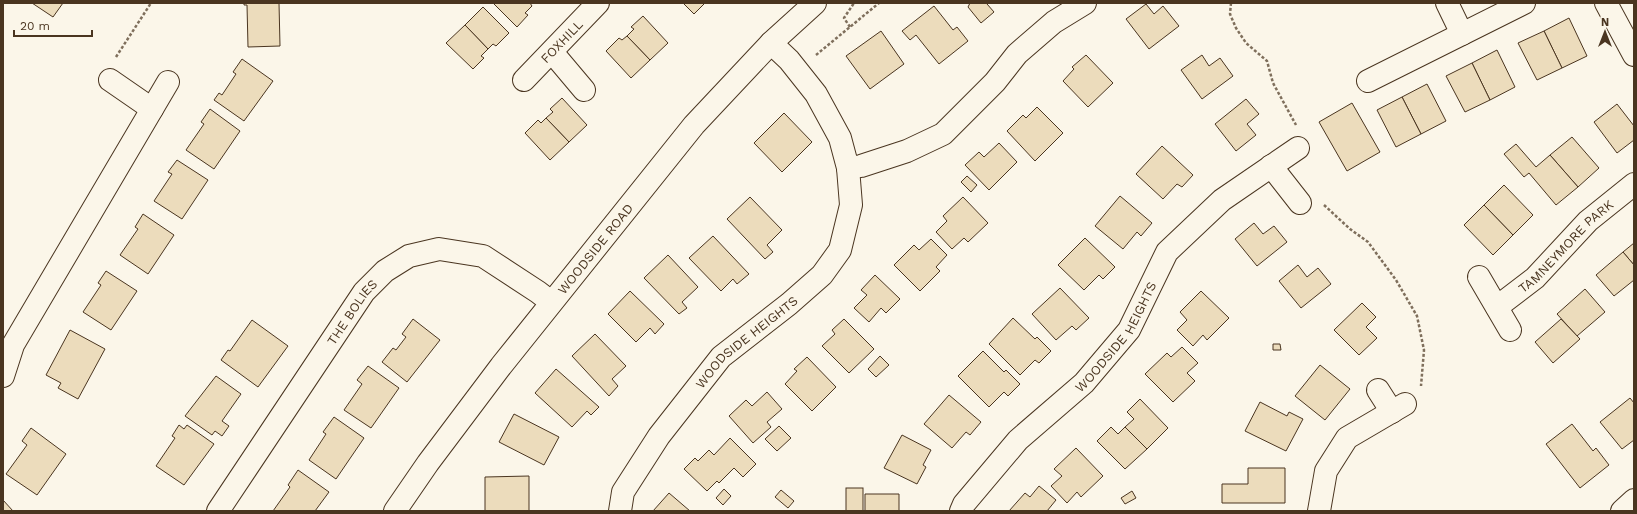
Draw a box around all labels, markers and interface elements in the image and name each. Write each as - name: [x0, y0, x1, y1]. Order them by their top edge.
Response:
- scale bar: [14, 12, 92, 38]
- north arrow: [1585, 12, 1625, 52]
- street label: FOXHILL: [537, 16, 586, 66]
- text: N: [1601, 16, 1609, 29]
- text: 20 m: [20, 19, 50, 33]
- street label: TAMNEYMORE PARK: [1515, 196, 1616, 296]
- street label: WOODSIDE ROAD: [554, 200, 636, 297]
- street label: THE BOLIES: [324, 276, 380, 347]
- street label: WOODSIDE HEIGHTS: [1072, 279, 1159, 395]
- street label: WOODSIDE HEIGHTS: [692, 293, 800, 391]

